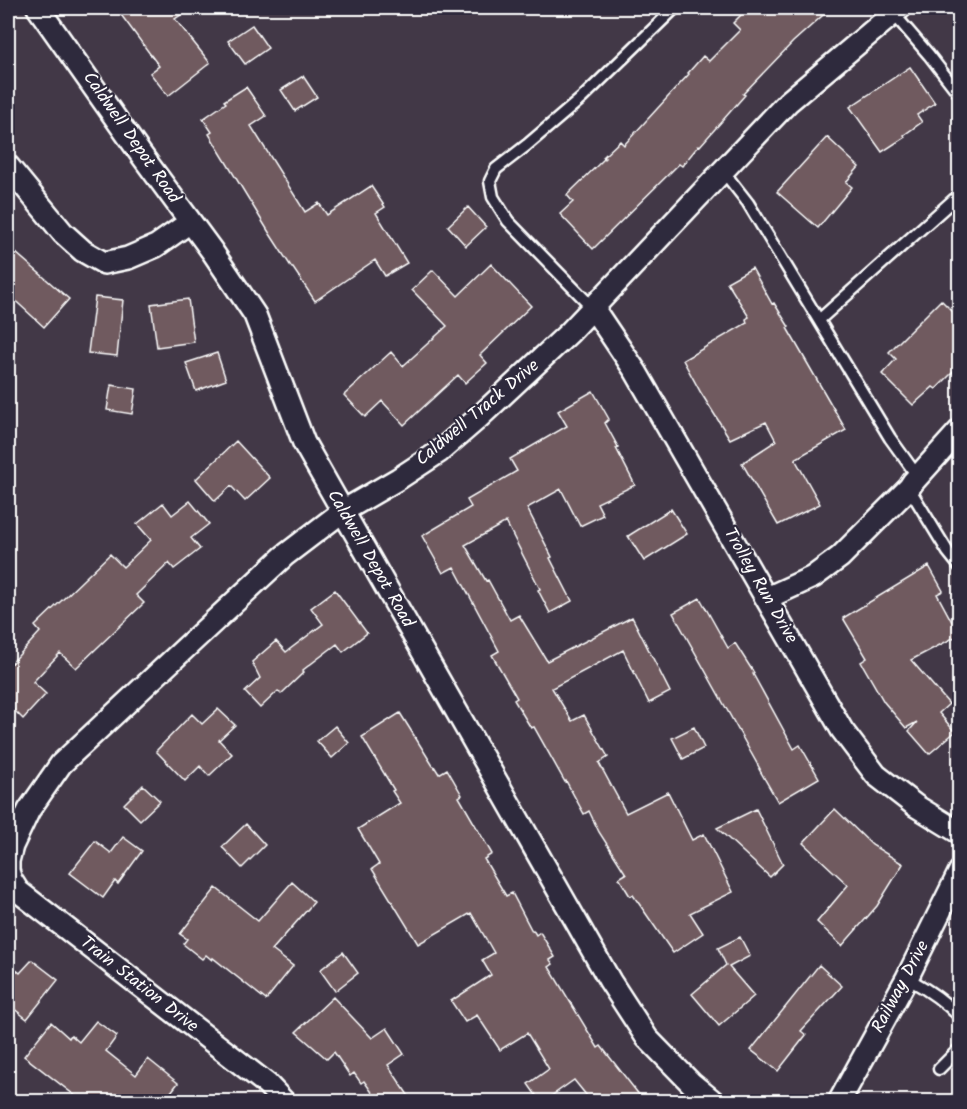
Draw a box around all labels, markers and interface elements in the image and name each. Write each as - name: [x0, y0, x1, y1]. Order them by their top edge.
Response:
- street label: Caldwell Depot Road: [74, 66, 188, 211]
- street label: Caldwell Track Drive: [410, 352, 546, 474]
- street label: Caldwell Depot Road: [319, 484, 422, 635]
- street label: Trolley Run Drive: [715, 523, 805, 649]
- street label: Train Station Drive: [73, 929, 205, 1041]
- street label: Railway Drive: [864, 935, 938, 1039]

